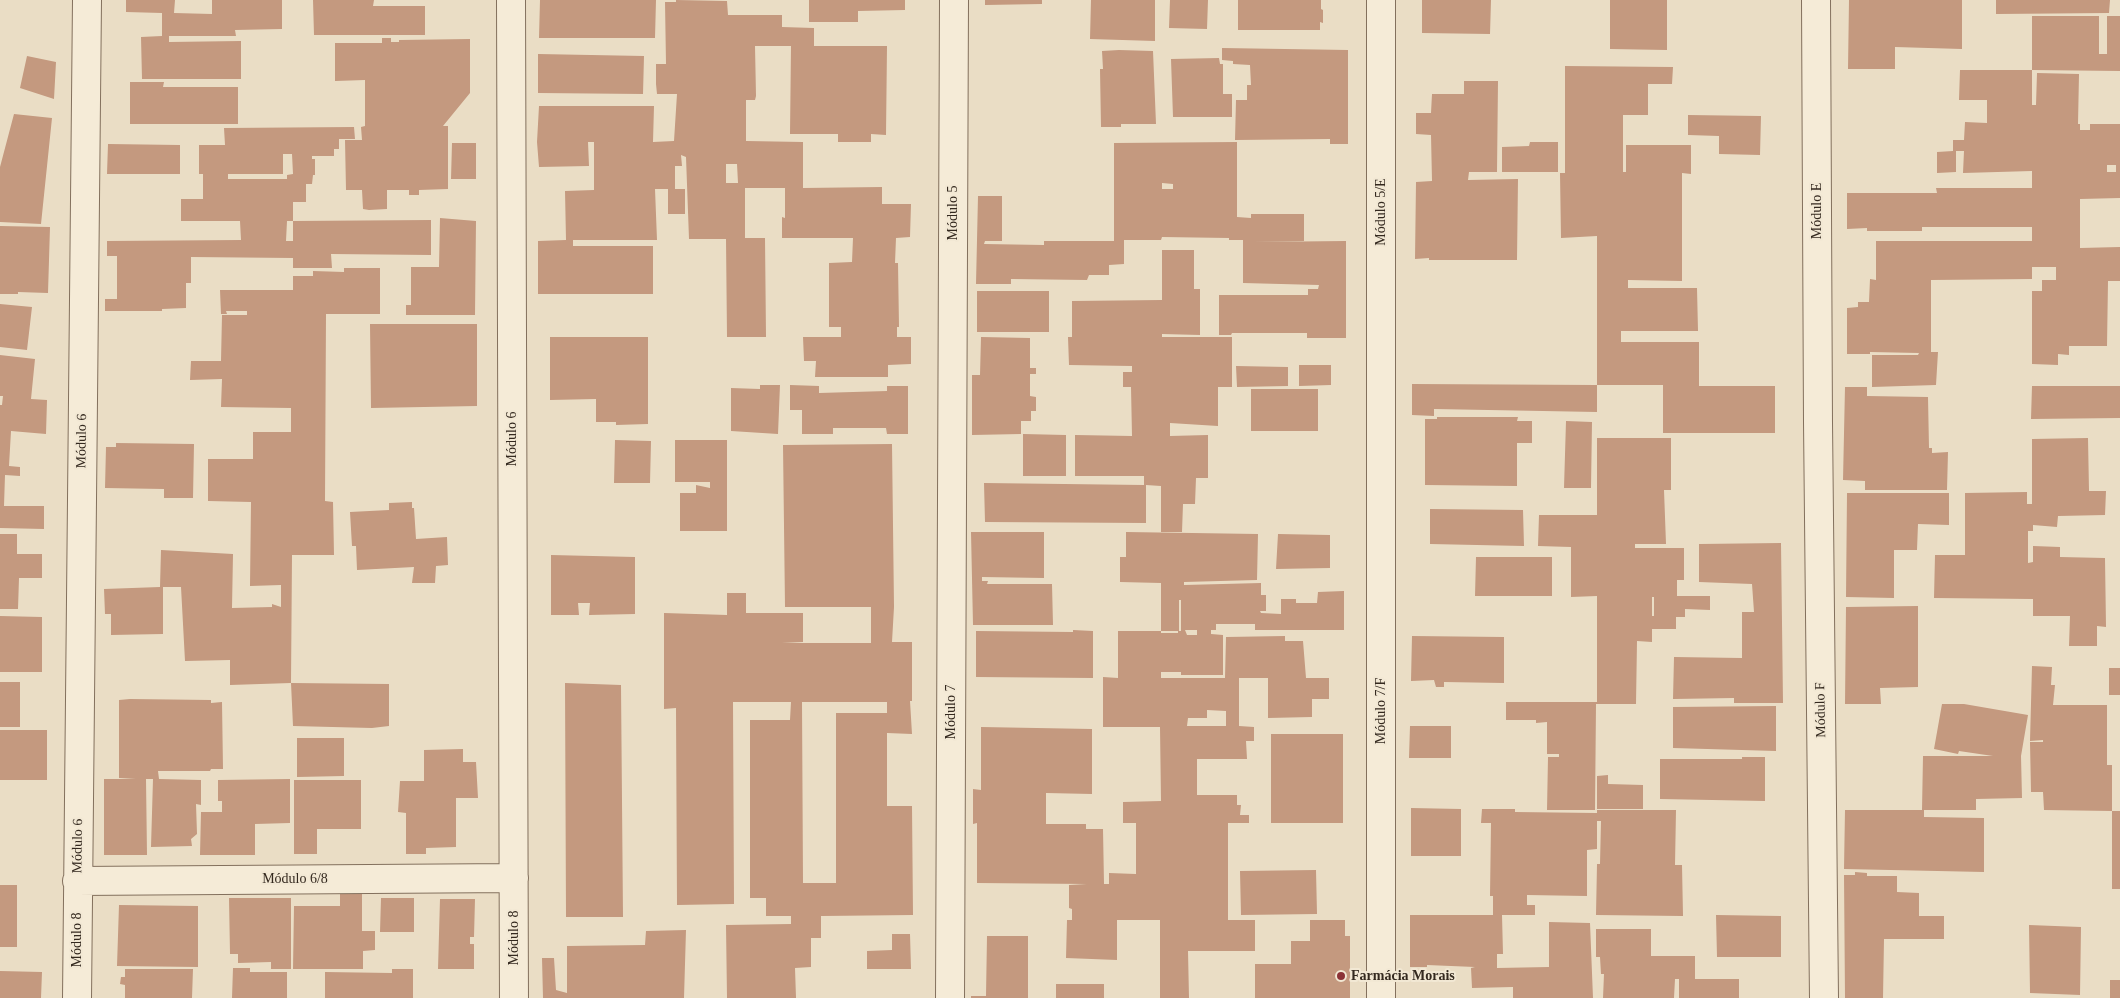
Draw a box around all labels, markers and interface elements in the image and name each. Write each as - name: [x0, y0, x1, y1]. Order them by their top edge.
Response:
- street label: Módulo 5/E: [1373, 178, 1389, 246]
- street label: Módulo E: [1809, 183, 1825, 239]
- street label: Módulo 5: [945, 186, 961, 240]
- street label: Módulo 6: [504, 412, 520, 466]
- street label: Módulo 6: [73, 413, 91, 469]
- street label: Módulo 7/F: [1373, 678, 1389, 744]
- street label: Módulo F: [1812, 682, 1830, 738]
- street label: Módulo 7: [943, 685, 959, 739]
- street label: Módulo 6: [69, 818, 87, 874]
- street label: Módulo 6/8: [262, 871, 328, 887]
- street label: Módulo 8: [506, 911, 522, 965]
- street label: Módulo 8: [69, 913, 85, 967]
- place label: Farmácia Morais: [1351, 968, 1455, 984]
- marker: Farmácia Morais: [1335, 970, 1347, 982]

